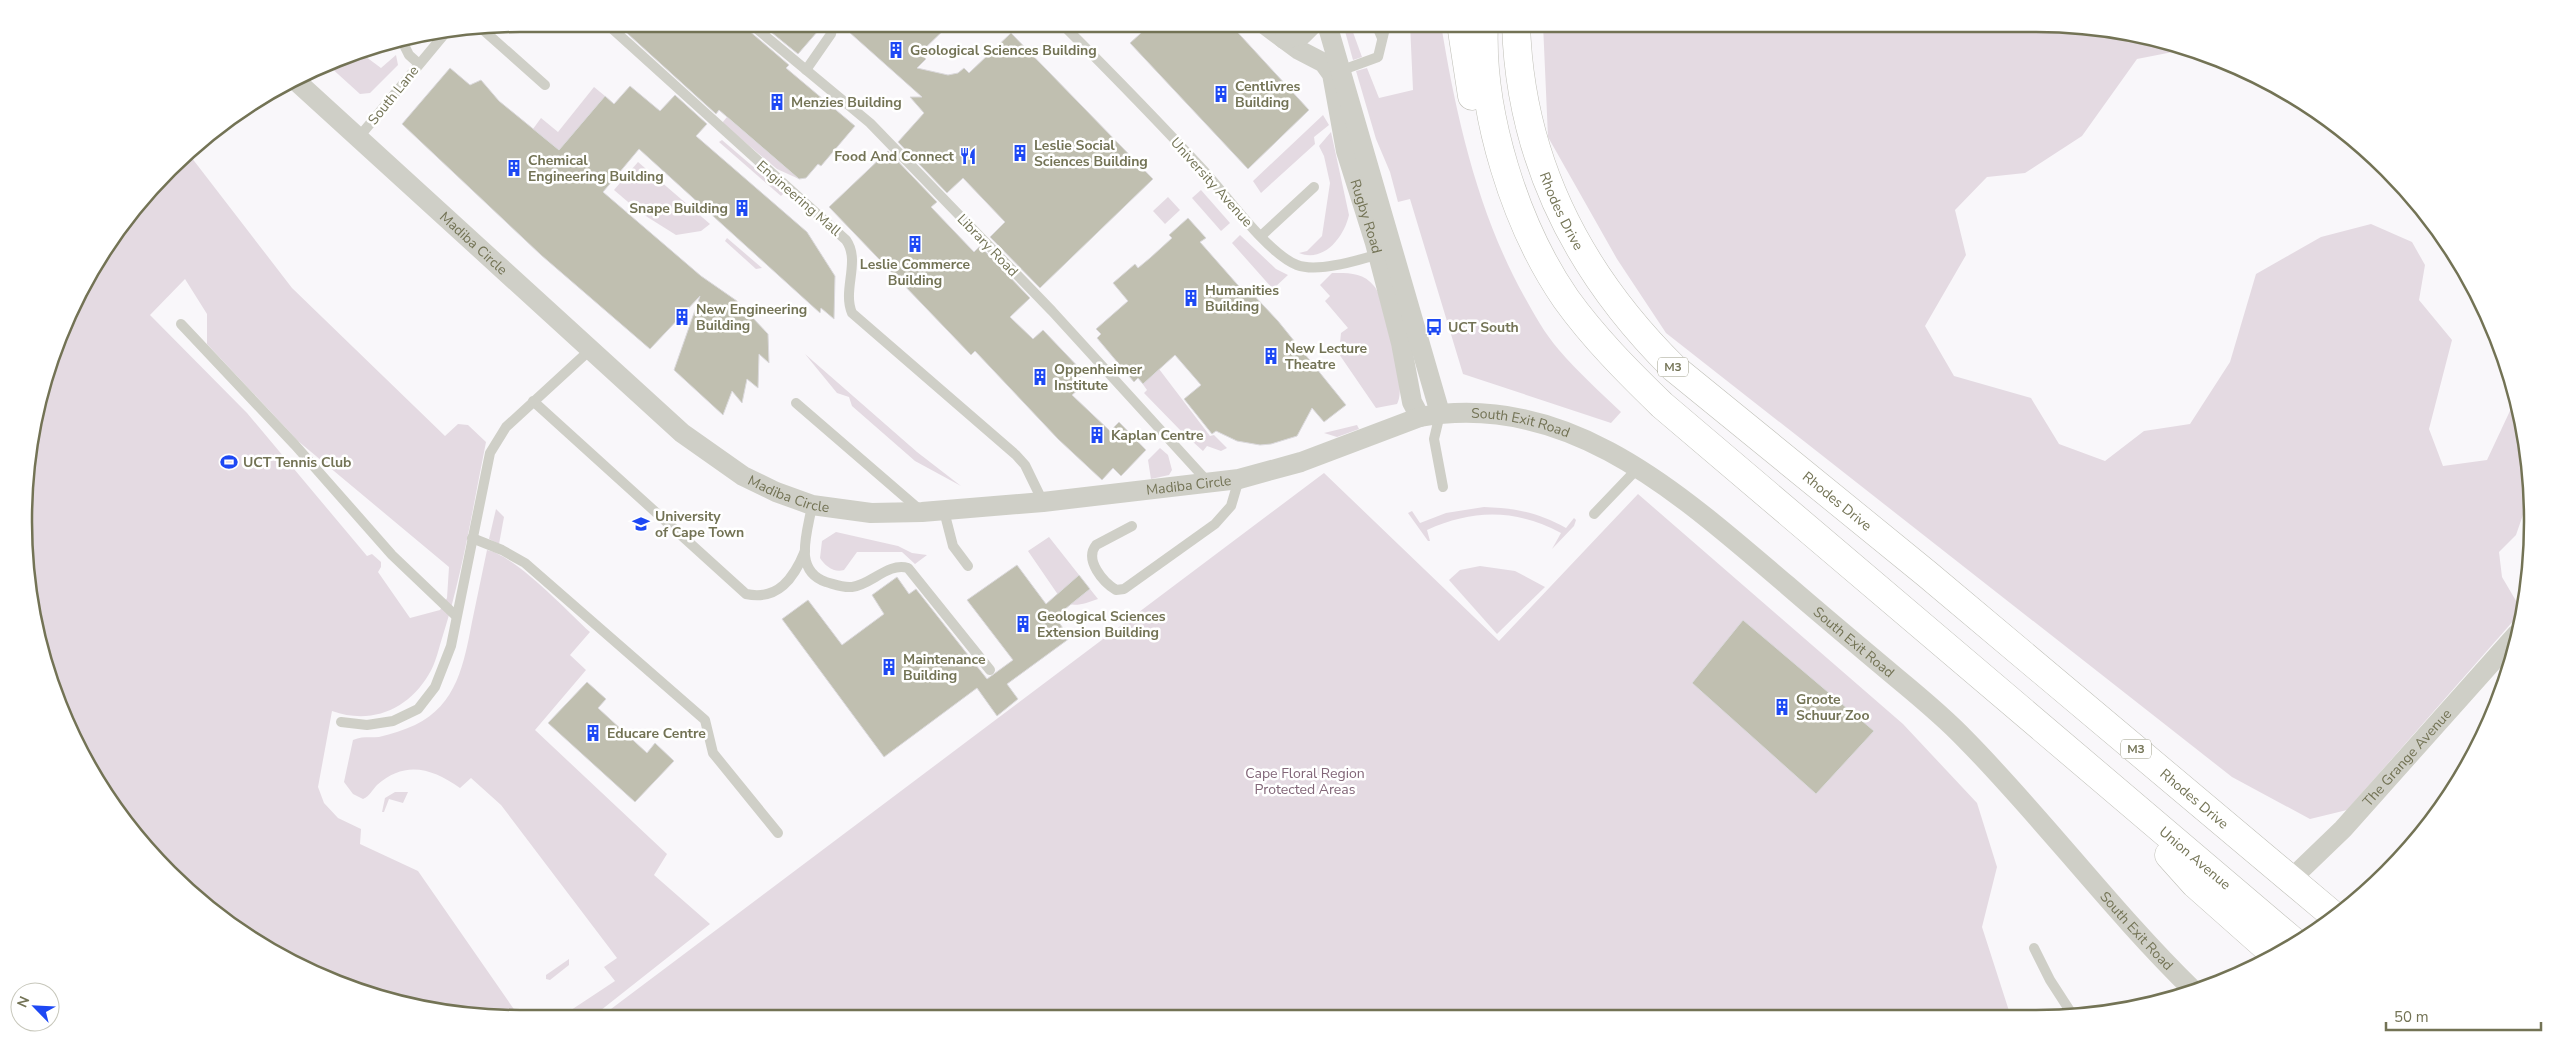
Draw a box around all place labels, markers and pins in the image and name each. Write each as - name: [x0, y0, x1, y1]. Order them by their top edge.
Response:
- building icon: Geological Sciences Building: [886, 40, 906, 60]
- place label: Geological Sciences Building: [910, 41, 1097, 60]
- place label: Centlivres Building: [1235, 77, 1301, 112]
- building icon: Centlivres Building: [1211, 84, 1231, 104]
- building icon: Menzies Building: [767, 92, 787, 112]
- place label: Menzies Building: [791, 93, 902, 112]
- place label: Leslie Social Sciences Building: [1034, 136, 1148, 171]
- building icon: Leslie Social Sciences Building: [1010, 143, 1030, 163]
- restaurant icon: Food And Connect: [958, 146, 978, 166]
- place label: Food And Connect: [834, 147, 955, 166]
- place label: Chemical Engineering Building: [528, 151, 664, 186]
- building icon: Chemical Engineering Building: [504, 158, 524, 178]
- building icon: Snape Building: [732, 198, 752, 218]
- place label: Snape Building: [629, 199, 728, 218]
- building icon: Leslie Commerce Building: [905, 234, 925, 254]
- place label: Leslie Commerce Building: [860, 255, 971, 290]
- place label: Humanities Building: [1205, 281, 1279, 316]
- building icon: Humanities Building: [1181, 288, 1201, 308]
- place label: New Engineering Building: [696, 300, 807, 335]
- building icon: New Engineering Building: [672, 307, 692, 327]
- bus stop icon: UCT South: [1424, 317, 1444, 337]
- place label: UCT South: [1448, 318, 1519, 337]
- place label: New Lecture Theatre: [1285, 339, 1368, 374]
- building icon: New Lecture Theatre: [1261, 346, 1281, 366]
- place label: Oppenheimer Institute: [1054, 360, 1143, 395]
- building icon: Oppenheimer Institute: [1030, 367, 1050, 387]
- building icon: Kaplan Centre: [1087, 425, 1107, 445]
- place label: Kaplan Centre: [1111, 426, 1204, 445]
- sports icon: UCT Tennis Club: [219, 452, 239, 472]
- place label: UCT Tennis Club: [243, 453, 351, 472]
- place label: University of Cape Town: [655, 507, 744, 542]
- school or university icon: University of Cape Town: [631, 514, 651, 534]
- place label: Geological Sciences Extension Building: [1037, 607, 1166, 642]
- building icon: Geological Sciences Extension Building: [1013, 614, 1033, 634]
- place label: Maintenance Building: [903, 650, 986, 685]
- building icon: Maintenance Building: [879, 657, 899, 677]
- place label: Groote Schuur Zoo: [1796, 690, 1870, 725]
- building icon: Groote Schuur Zoo: [1772, 697, 1792, 717]
- building icon: Educare Centre: [583, 723, 603, 743]
- place label: Educare Centre: [607, 724, 706, 743]

